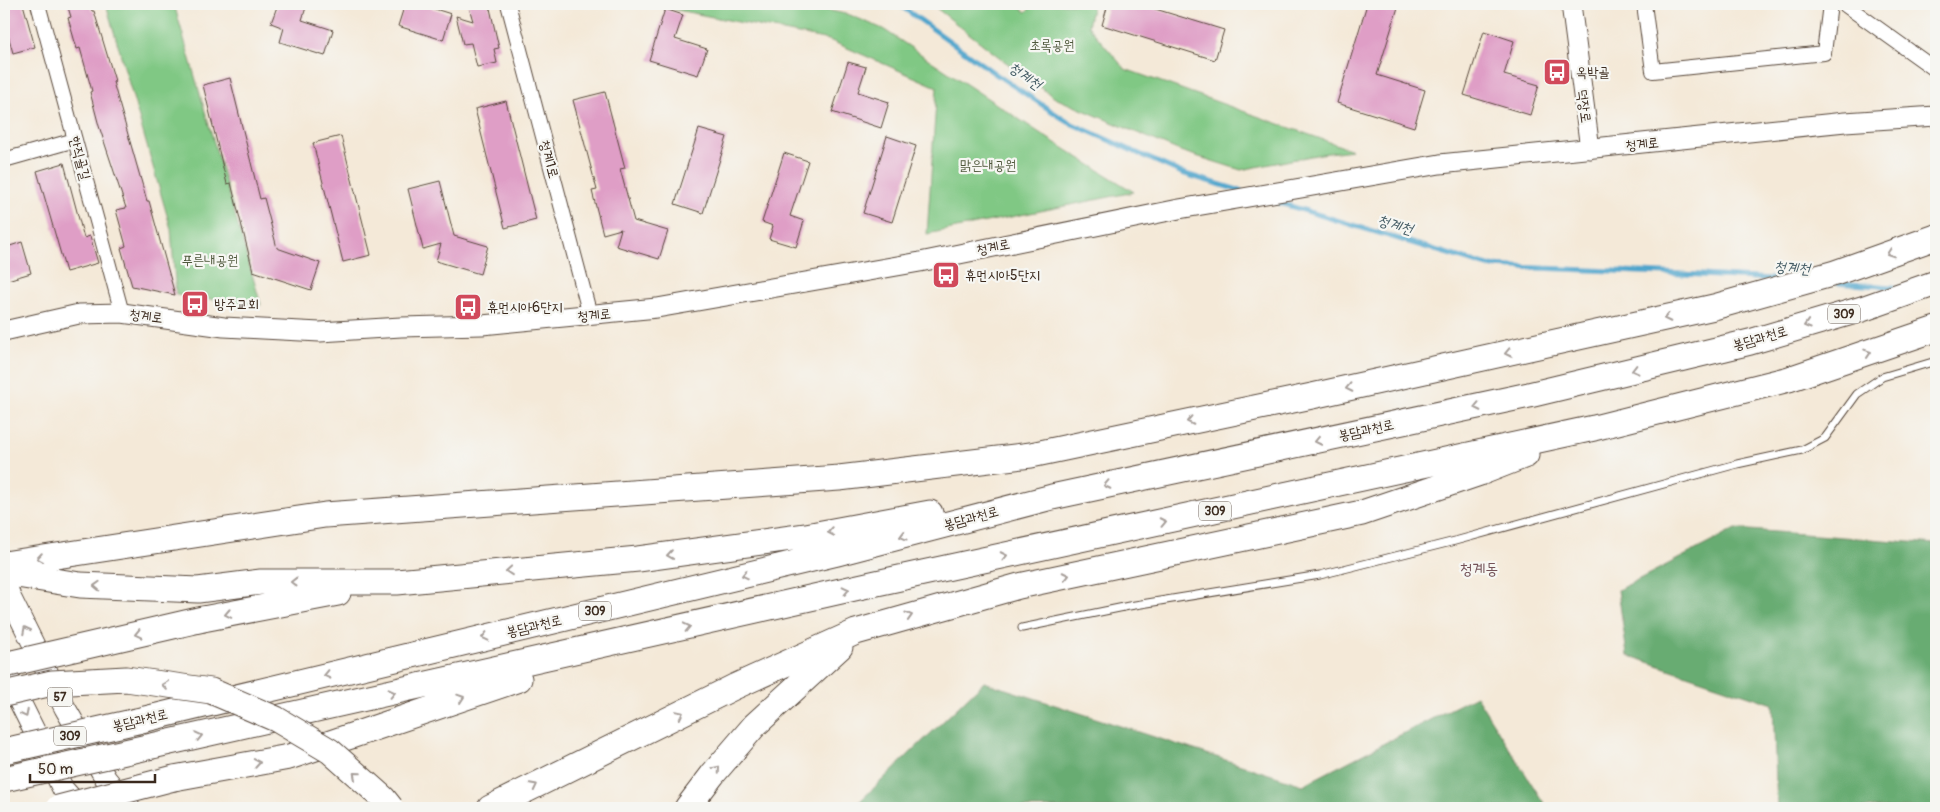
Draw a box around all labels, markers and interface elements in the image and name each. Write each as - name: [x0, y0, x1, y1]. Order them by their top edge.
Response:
- park label: 초록공원: [1029, 37, 1075, 54]
- bus stop icon: 옥박골: [1542, 57, 1572, 87]
- water label: 청계천: [1005, 58, 1047, 95]
- place label: 옥박골: [1576, 64, 1610, 81]
- street label: 덕장로: [1573, 88, 1595, 124]
- street label: 한직골길: [66, 134, 94, 183]
- street label: 청계로: [1624, 134, 1660, 154]
- street label: 청계1로: [536, 138, 562, 180]
- park label: 맑은내공원: [960, 157, 1016, 174]
- water label: 청계천: [1375, 211, 1417, 240]
- street label: 청계로: [975, 235, 1011, 259]
- one-way arrow: [1887, 248, 1895, 258]
- park label: 푸른내공원: [182, 252, 238, 269]
- water label: 청계천: [1773, 257, 1813, 279]
- bus stop icon: 휴먼시아5단지: [931, 260, 961, 290]
- place label: 휴먼시아5단지: [965, 267, 1040, 284]
- bus stop icon: 방주교회: [180, 289, 210, 319]
- bus stop icon: 휴먼시아6단지: [453, 292, 483, 322]
- place label: 방주교회: [214, 296, 259, 313]
- place label: 휴먼시아6단지: [487, 299, 563, 316]
- road number: 309: [1828, 304, 1860, 324]
- street label: 청계로: [576, 305, 612, 325]
- street label: 청계로: [128, 306, 164, 326]
- one-way arrow: [1662, 312, 1671, 323]
- one-way arrow: [1803, 320, 1811, 330]
- street label: 봉담과천로: [1731, 322, 1789, 354]
- one-way arrow: [1503, 347, 1512, 357]
- one-way arrow: [1864, 348, 1872, 358]
- one-way arrow: [1630, 364, 1639, 375]
- one-way arrow: [1345, 382, 1354, 392]
- one-way arrow: [1472, 401, 1481, 411]
- one-way arrow: [1186, 415, 1195, 426]
- street label: 봉담과천로: [1337, 416, 1395, 444]
- one-way arrow: [1313, 435, 1322, 445]
- one-way arrow: [1103, 480, 1112, 490]
- road number: 309: [1199, 502, 1231, 520]
- street label: 봉담과천로: [942, 503, 1000, 533]
- one-way arrow: [1159, 517, 1168, 528]
- one-way arrow: [827, 526, 835, 536]
- one-way arrow: [899, 530, 908, 541]
- one-way arrow: [666, 549, 674, 560]
- one-way arrow: [1000, 551, 1009, 562]
- one-way arrow: [36, 553, 45, 563]
- district label: 청계동: [1460, 559, 1498, 579]
- one-way arrow: [504, 566, 512, 577]
- one-way arrow: [741, 569, 750, 580]
- one-way arrow: [1062, 571, 1071, 582]
- one-way arrow: [290, 577, 298, 587]
- one-way arrow: [92, 581, 100, 591]
- one-way arrow: [841, 585, 850, 596]
- road number: 309: [579, 602, 611, 620]
- one-way arrow: [224, 608, 233, 619]
- street label: 봉담과천로: [505, 611, 563, 641]
- one-way arrow: [904, 612, 913, 622]
- one-way arrow: [683, 622, 692, 633]
- one-way arrow: [23, 627, 33, 636]
- one-way arrow: [134, 628, 143, 639]
- one-way arrow: [481, 631, 490, 642]
- one-way arrow: [323, 669, 332, 680]
- one-way arrow: [161, 680, 170, 690]
- road number: 57: [48, 688, 72, 706]
- one-way arrow: [388, 688, 396, 699]
- one-way arrow: [457, 694, 465, 704]
- street label: 봉담과천로: [111, 705, 169, 735]
- one-way arrow: [19, 708, 29, 717]
- one-way arrow: [674, 710, 683, 720]
- road number: 309: [54, 726, 86, 746]
- one-way arrow: [195, 731, 204, 742]
- scale bar: [30, 752, 155, 784]
- one-way arrow: [252, 759, 261, 769]
- text: 50 m: [38, 760, 73, 779]
- one-way arrow: [711, 766, 720, 775]
- one-way arrow: [353, 771, 362, 780]
- one-way arrow: [529, 782, 538, 792]

